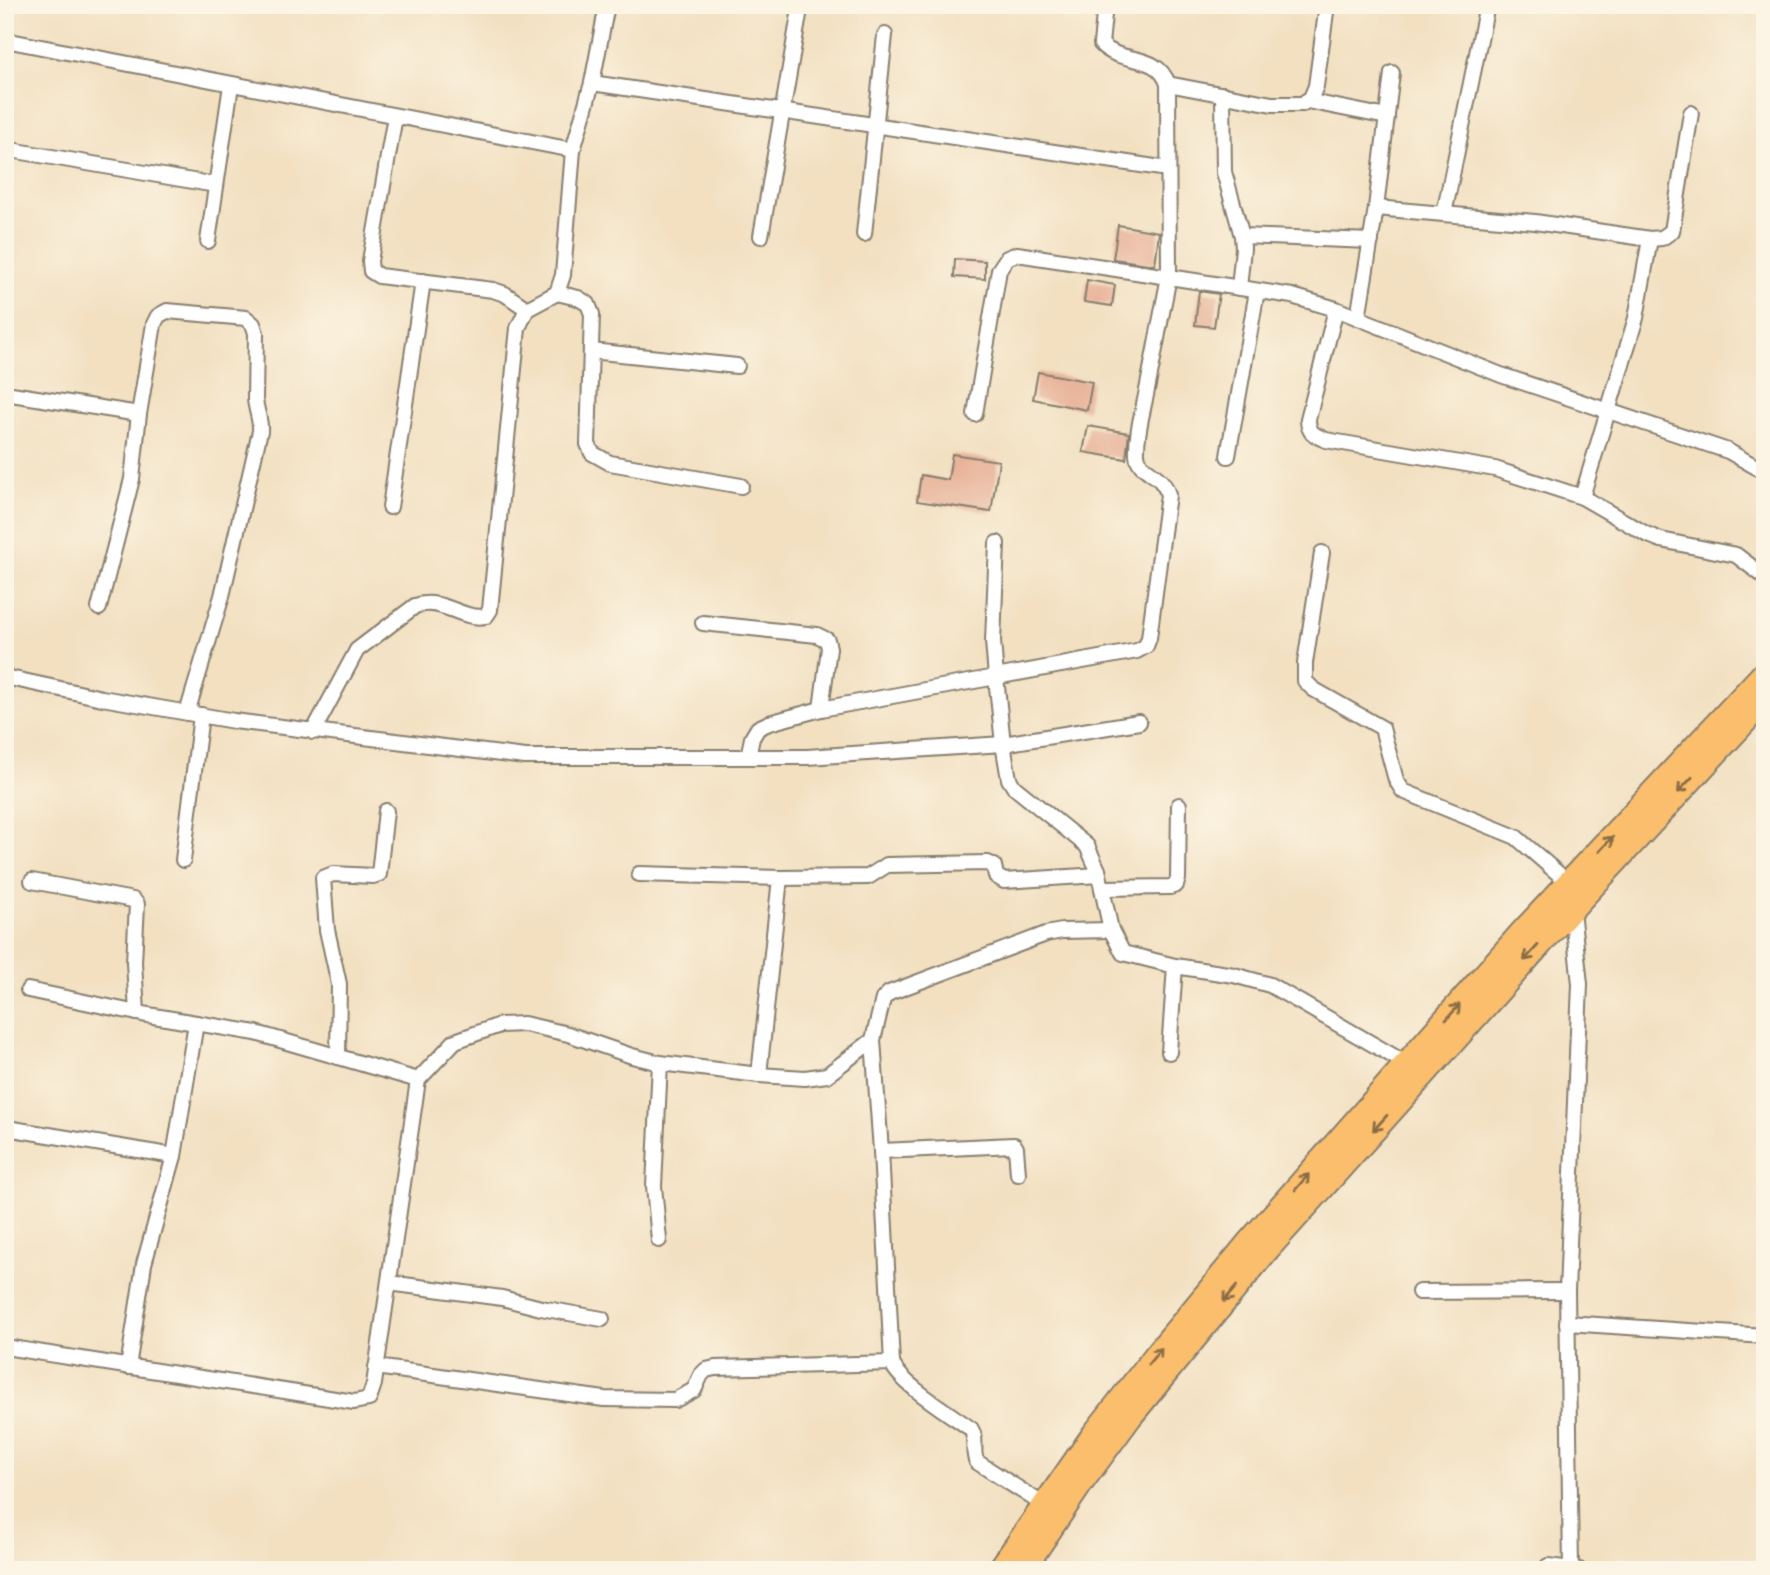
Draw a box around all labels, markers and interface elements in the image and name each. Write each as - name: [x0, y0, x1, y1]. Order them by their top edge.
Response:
- one-way arrow: [1677, 776, 1694, 793]
- one-way arrow: [1597, 836, 1614, 853]
- one-way arrow: [1523, 944, 1540, 961]
- one-way arrow: [1445, 1003, 1461, 1021]
- one-way arrow: [1372, 1113, 1388, 1131]
- one-way arrow: [1294, 1174, 1310, 1192]
- one-way arrow: [1222, 1284, 1238, 1302]
- one-way arrow: [1148, 1348, 1163, 1366]

